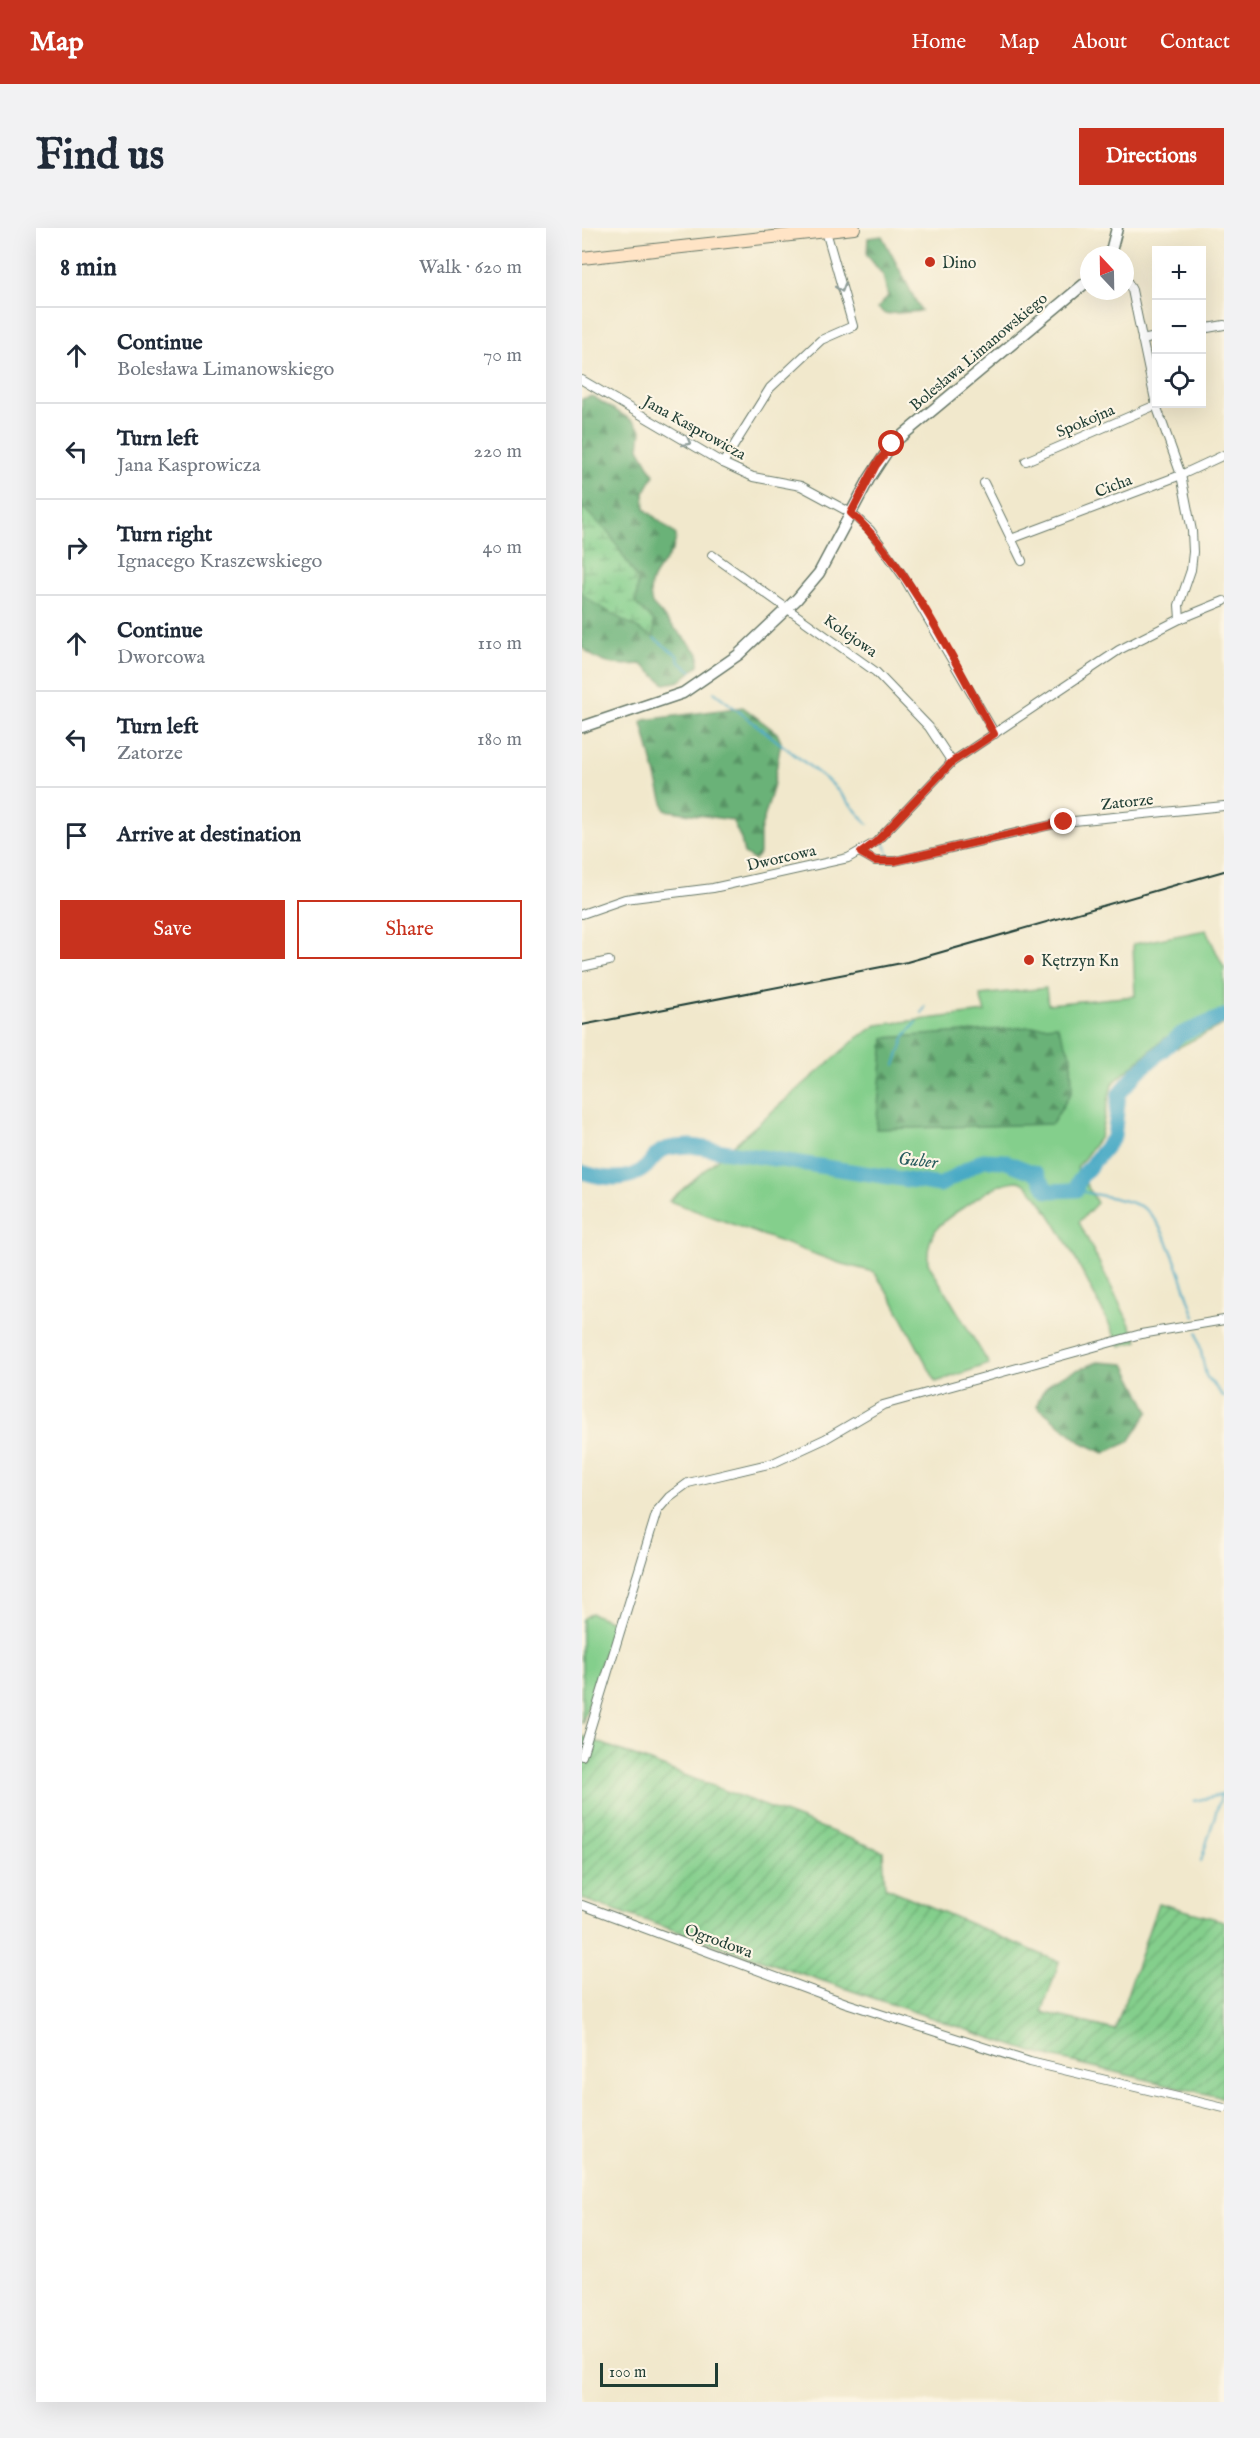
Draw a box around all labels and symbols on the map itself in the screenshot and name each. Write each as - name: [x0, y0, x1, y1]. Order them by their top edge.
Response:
- north arrow: [1080, 246, 1134, 300]
- place label: Dino: [942, 254, 977, 274]
- marker: Dino: [923, 255, 937, 269]
- one-way arrow: [834, 282, 846, 293]
- street label: Bolesława Limanowskiego: [906, 289, 1053, 416]
- street label: Jana Kasprowicza: [637, 391, 749, 465]
- street label: Spokojna: [1053, 401, 1118, 443]
- route start: [878, 430, 904, 456]
- one-way arrow: [681, 434, 691, 446]
- street label: Cicha: [1092, 471, 1135, 503]
- street label: Kolejowa: [819, 611, 881, 662]
- street label: Zatorze: [1100, 790, 1155, 816]
- route end: [1050, 808, 1076, 834]
- street label: Dworcowa: [745, 841, 818, 877]
- place label: Kętrzyn Kn: [1041, 952, 1119, 972]
- marker: Kętrzyn Kn: [1022, 953, 1036, 967]
- water label: Guber: [897, 1148, 940, 1175]
- street label: Ogrodowa: [682, 1920, 755, 1963]
- scale bar: [600, 2360, 718, 2388]

